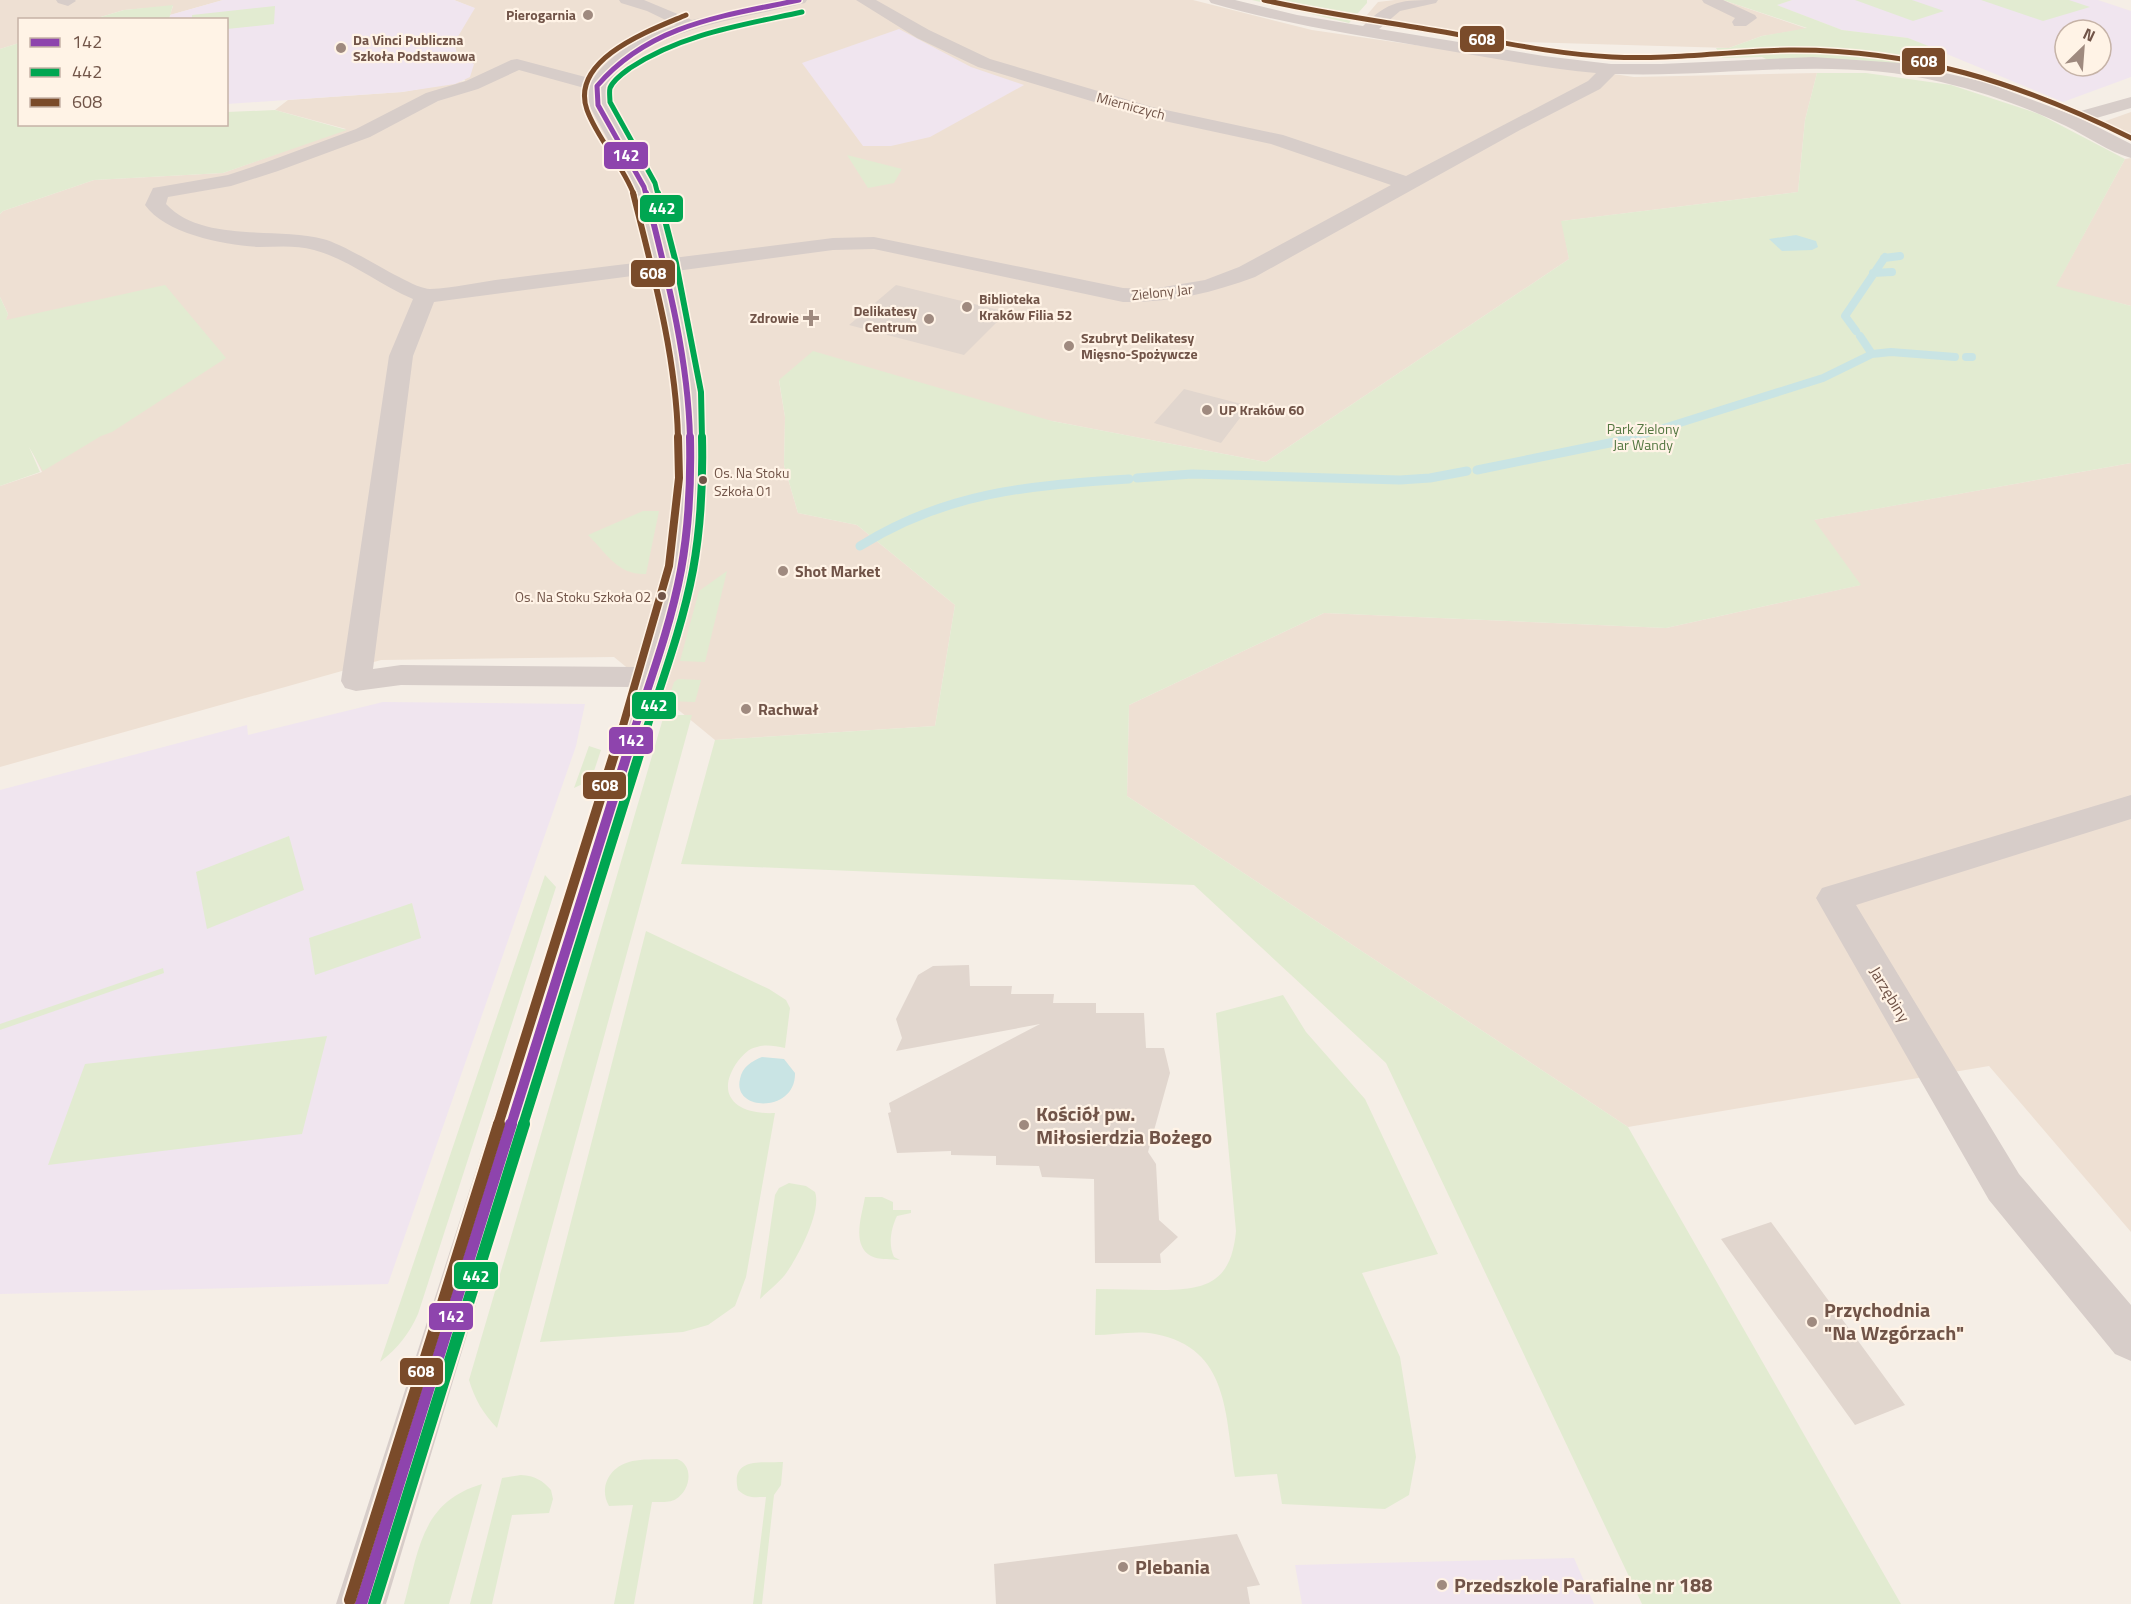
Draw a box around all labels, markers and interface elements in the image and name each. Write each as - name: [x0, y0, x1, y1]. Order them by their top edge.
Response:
- place label: Pierogarnia: [506, 4, 576, 25]
- marker: Pierogarnia: [581, 8, 595, 22]
- legend: [18, 18, 228, 126]
- north arrow: [2053, 18, 2113, 78]
- text: N: [2079, 21, 2099, 48]
- line badge: 608: [1459, 25, 1505, 53]
- text: 608: [1469, 27, 1495, 51]
- text: 142: [72, 28, 102, 55]
- place label: Da Vinci Publiczna Szkoła Podstawowa: [353, 29, 475, 66]
- marker: Da Vinci Publiczna Szkoła Podstawowa: [334, 41, 348, 55]
- line badge: 608: [1901, 47, 1946, 76]
- text: 608: [1911, 49, 1937, 73]
- text: 442: [72, 58, 102, 85]
- street label: Mierniczych: [1095, 86, 1168, 125]
- text: 608: [72, 88, 102, 115]
- line badge: 142: [603, 141, 649, 170]
- text: 142: [613, 143, 639, 167]
- line badge: 442: [639, 194, 684, 223]
- text: 442: [649, 196, 675, 220]
- line badge: 608: [630, 259, 676, 288]
- text: 608: [640, 261, 666, 285]
- street label: Zielony Jar: [1130, 278, 1194, 305]
- place label: Biblioteka Kraków Filia 52: [979, 288, 1072, 325]
- place label: Delikatesy Centrum: [853, 300, 917, 337]
- marker: Biblioteka Kraków Filia 52: [960, 300, 974, 314]
- place label: Zdrowie: [750, 307, 799, 328]
- marker: Zdrowie: [804, 311, 818, 325]
- marker: Delikatesy Centrum: [922, 312, 936, 326]
- place label: Szubryt Delikatesy Mięsno-Spożywcze: [1081, 327, 1198, 364]
- marker: Szubryt Delikatesy Mięsno-Spożywcze: [1062, 339, 1076, 353]
- place label: UP Kraków 60: [1219, 399, 1304, 420]
- marker: UP Kraków 60: [1200, 403, 1214, 417]
- park label: Park Zielony Jar Wandy: [1607, 418, 1679, 455]
- place label: Os. Na Stoku Szkoła 01: [714, 462, 789, 501]
- marker: Os. Na Stoku Szkoła 01: [697, 474, 709, 486]
- place label: Shot Market: [795, 559, 881, 583]
- marker: Shot Market: [776, 564, 790, 578]
- place label: Os. Na Stoku Szkoła 02: [515, 586, 651, 607]
- marker: Os. Na Stoku Szkoła 02: [656, 590, 668, 602]
- line badge: 442: [631, 691, 677, 720]
- text: 442: [641, 693, 667, 717]
- place label: Rachwał: [758, 697, 819, 721]
- marker: Rachwał: [739, 702, 753, 716]
- line badge: 142: [608, 726, 654, 755]
- text: 142: [618, 728, 644, 752]
- line badge: 608: [582, 771, 627, 800]
- text: 608: [592, 773, 618, 797]
- street label: Jarzębiny: [1864, 961, 1916, 1027]
- place label: Kościół pw. Miłosierdzia Bożego: [1036, 1098, 1212, 1152]
- marker: Kościół pw. Miłosierdzia Bożego: [1017, 1118, 1031, 1132]
- line badge: 442: [453, 1261, 499, 1290]
- text: 442: [463, 1264, 489, 1288]
- place label: Przychodnia "Na Wzgórzach": [1824, 1294, 1964, 1348]
- line badge: 142: [428, 1302, 474, 1331]
- text: 142: [438, 1304, 464, 1328]
- marker: Przychodnia "Na Wzgórzach": [1805, 1315, 1819, 1329]
- line badge: 608: [399, 1357, 444, 1386]
- text: 608: [408, 1359, 434, 1383]
- place label: Plebania: [1135, 1551, 1210, 1582]
- marker: Plebania: [1116, 1560, 1130, 1574]
- place label: Przedszkole Parafialne nr 188: [1454, 1569, 1712, 1600]
- marker: Przedszkole Parafialne nr 188: [1435, 1578, 1449, 1592]

